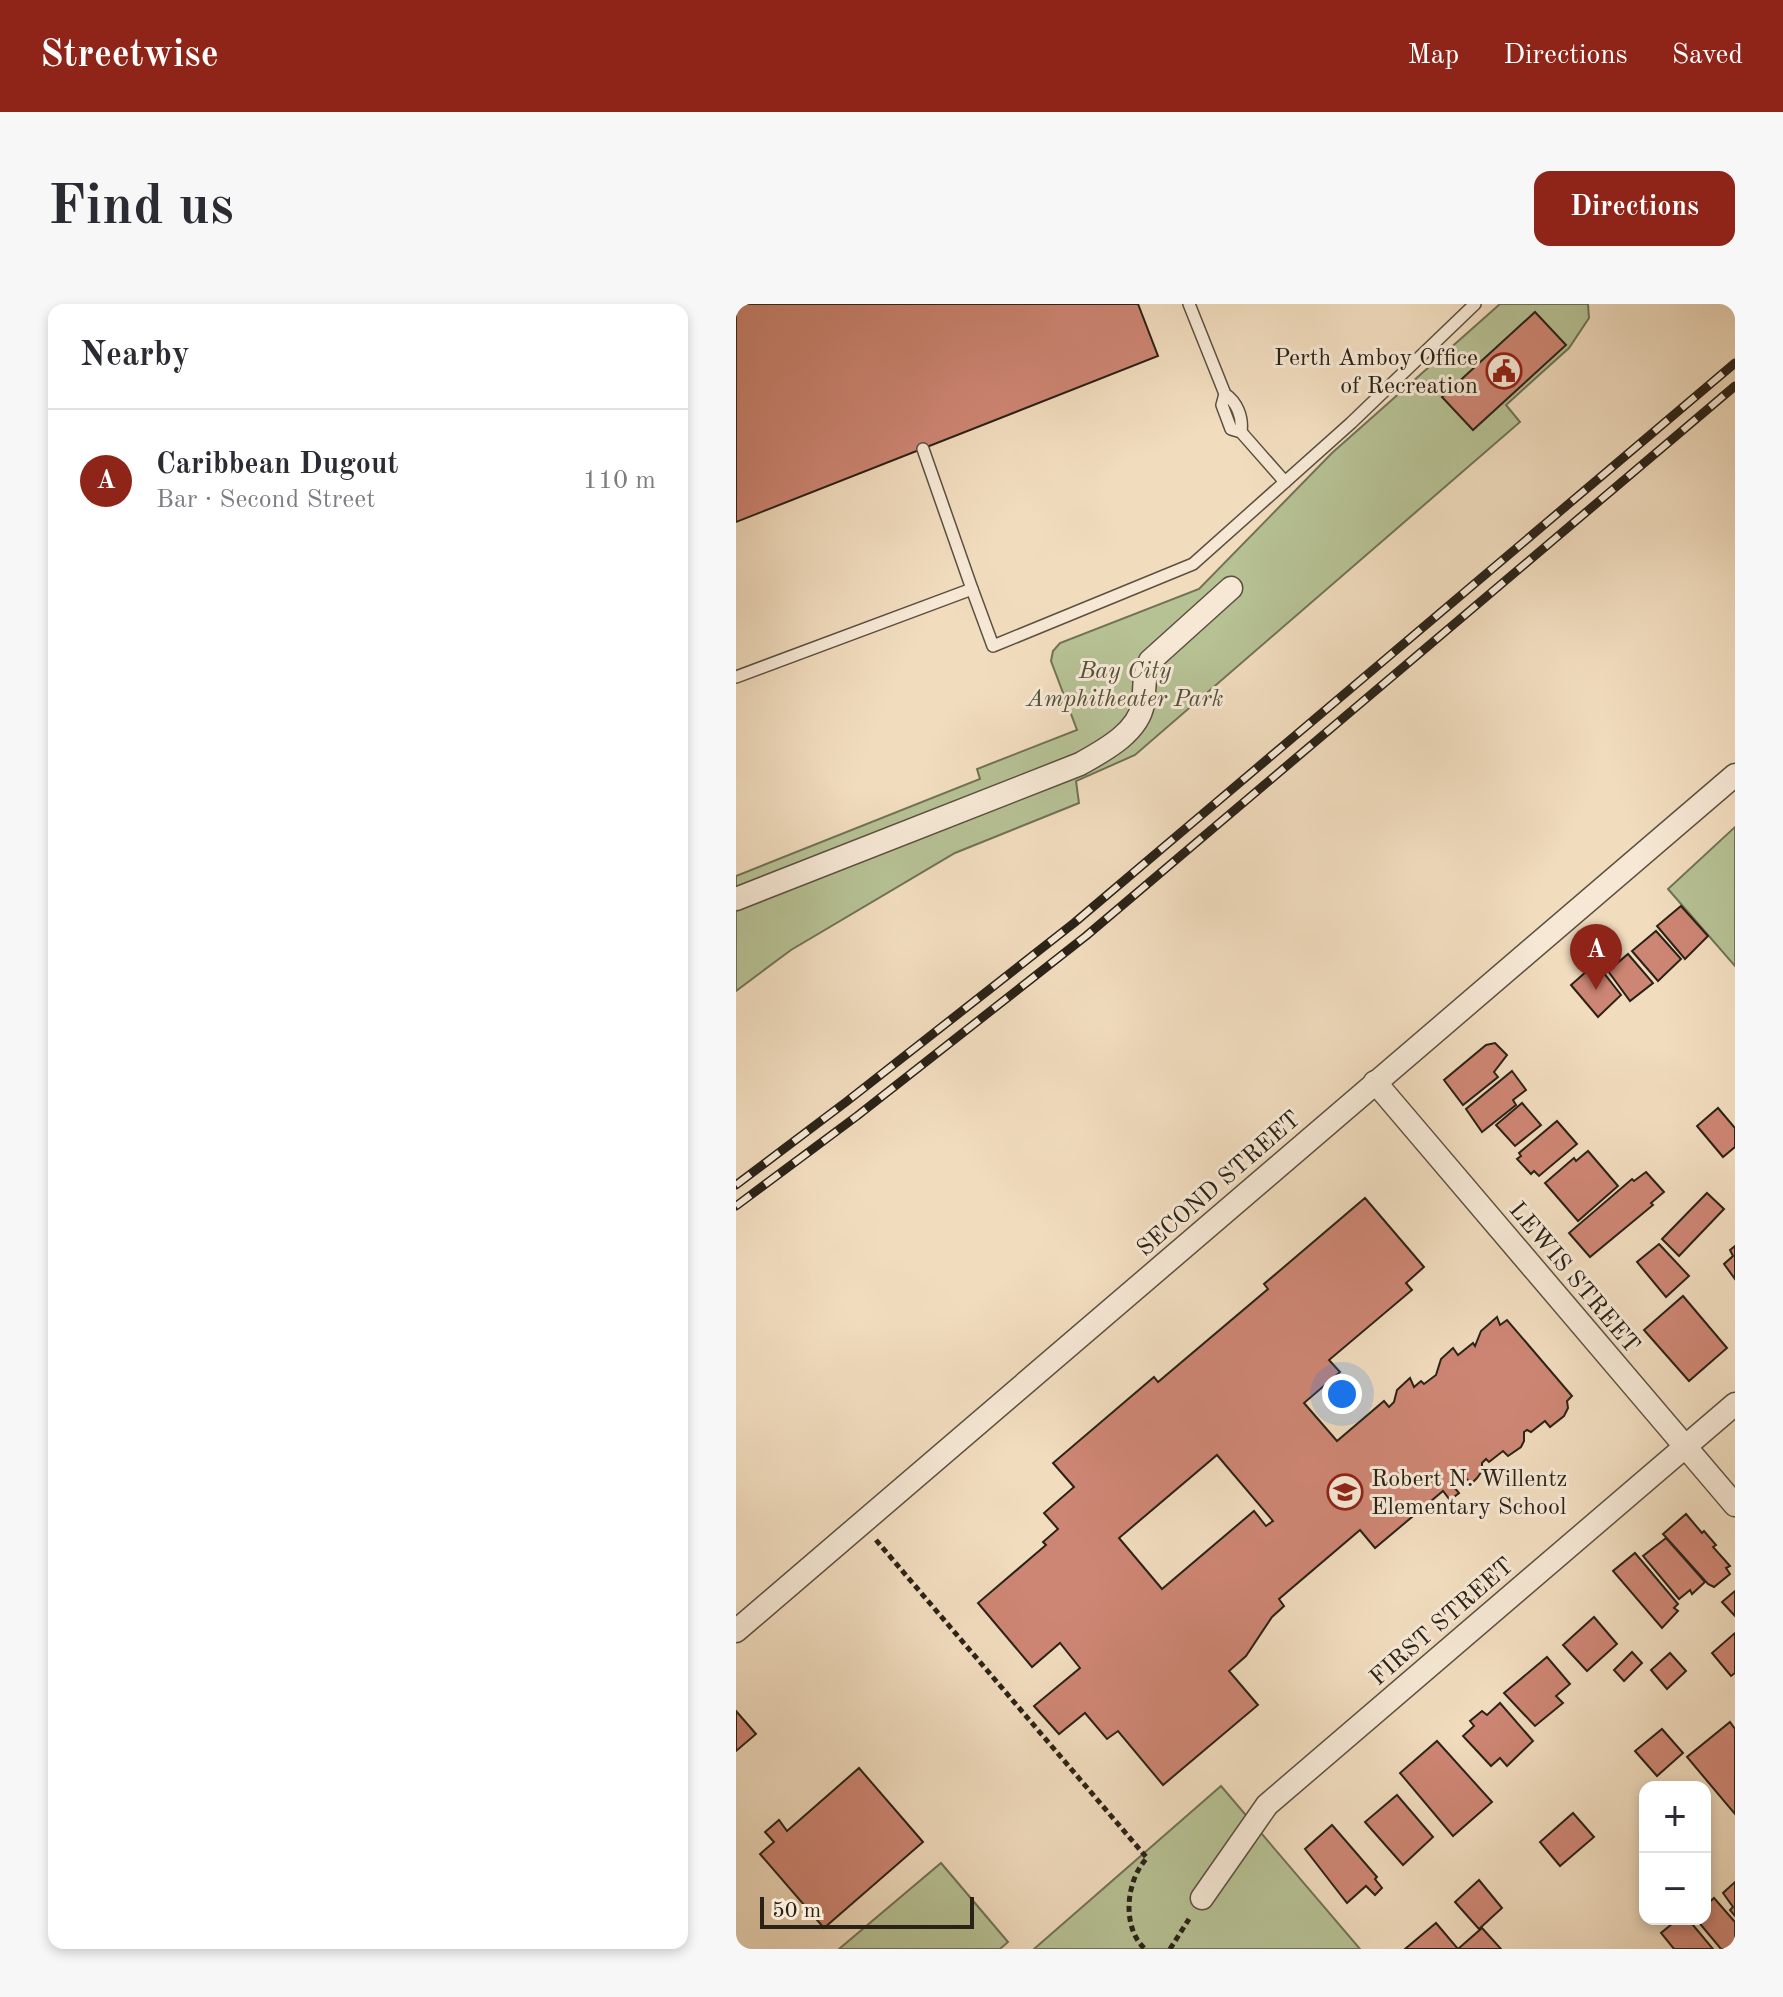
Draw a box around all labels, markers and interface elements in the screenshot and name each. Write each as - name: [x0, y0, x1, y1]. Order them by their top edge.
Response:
- text: Streetwise: [40, 37, 219, 75]
- text: Map: [1407, 42, 1459, 70]
- text: Directions: [1503, 42, 1628, 70]
- text: Saved: [1672, 42, 1743, 70]
- button: Directions: [1534, 171, 1735, 246]
- text: Find us: [48, 180, 234, 236]
- text: Nearby: [80, 339, 190, 373]
- place label: Perth Amboy Office of Recreation: [1274, 347, 1478, 399]
- public building icon: Perth Amboy Office of Recreation: [1485, 352, 1523, 390]
- text: Caribbean Dugout: [156, 450, 398, 480]
- text: A: [96, 468, 116, 494]
- text: 110 m: [583, 468, 656, 494]
- text: Bar · Second Street: [156, 487, 375, 513]
- park label: Bay City Amphitheater Park: [1025, 660, 1223, 712]
- pin: A: [1570, 924, 1622, 990]
- street label: SECOND STREET: [1133, 1107, 1306, 1262]
- street label: LEWIS STREET: [1504, 1198, 1643, 1358]
- your location: [1322, 1374, 1362, 1414]
- place label: Robert N. Willentz Elementary School: [1371, 1468, 1567, 1520]
- school or university icon: Robert N. Willentz Elementary School: [1326, 1473, 1364, 1511]
- street label: FIRST STREET: [1366, 1554, 1519, 1691]
- map controls: [1639, 1781, 1711, 1925]
- button: +: [1639, 1781, 1711, 1853]
- button: −: [1639, 1853, 1711, 1925]
- scale bar: [760, 1893, 974, 1929]
- text: 50 m: [772, 1900, 821, 1922]

